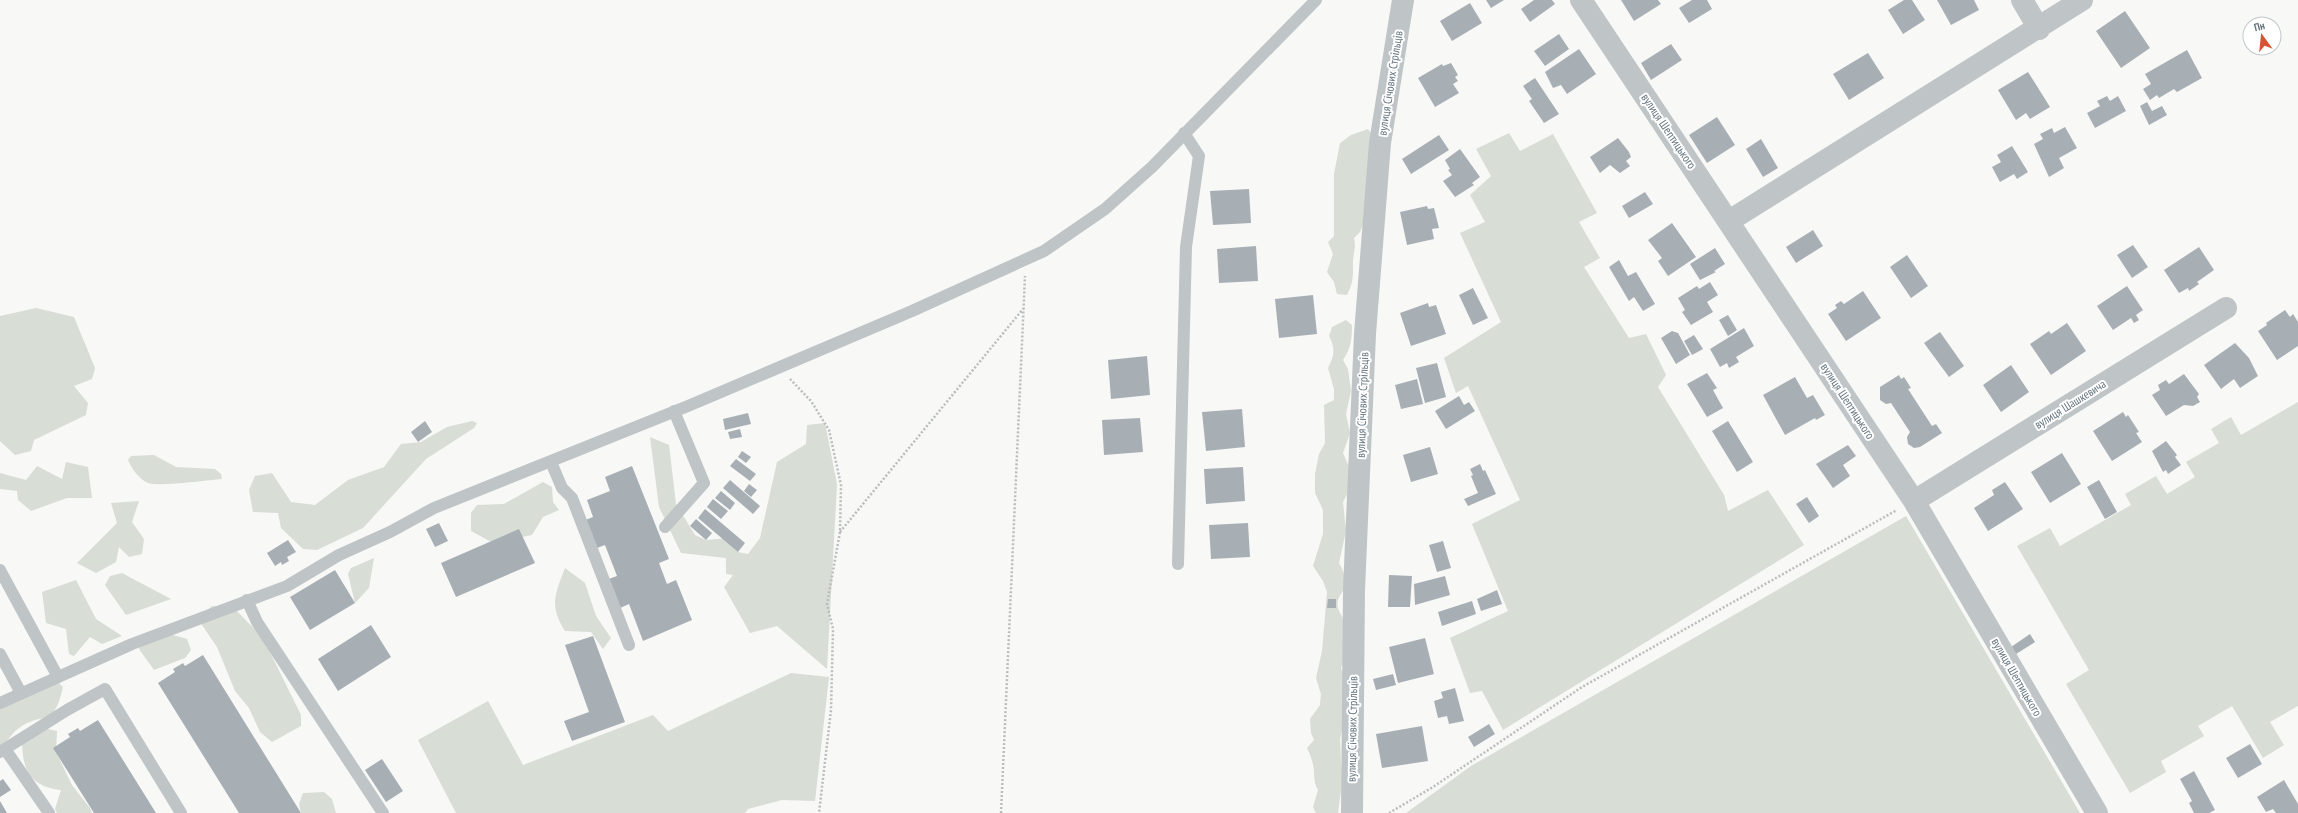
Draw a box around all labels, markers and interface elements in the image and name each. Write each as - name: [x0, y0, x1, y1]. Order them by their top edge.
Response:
- north arrow: [2242, 16, 2282, 56]
- text: Пн: [2252, 18, 2266, 34]
- street label: вулиця Січових Стрільців: [1374, 29, 1406, 136]
- street label: вулиця Шептицького: [1638, 90, 1700, 172]
- street label: вулиця Січових Стрільців: [1353, 352, 1371, 458]
- street label: вулиця Шептицького: [1818, 360, 1878, 442]
- street label: вулиця Шашкевича: [2032, 376, 2109, 432]
- street label: вулиця Шептицького: [1989, 635, 2045, 719]
- street label: вулиця Січових Стрільців: [1344, 676, 1360, 782]

